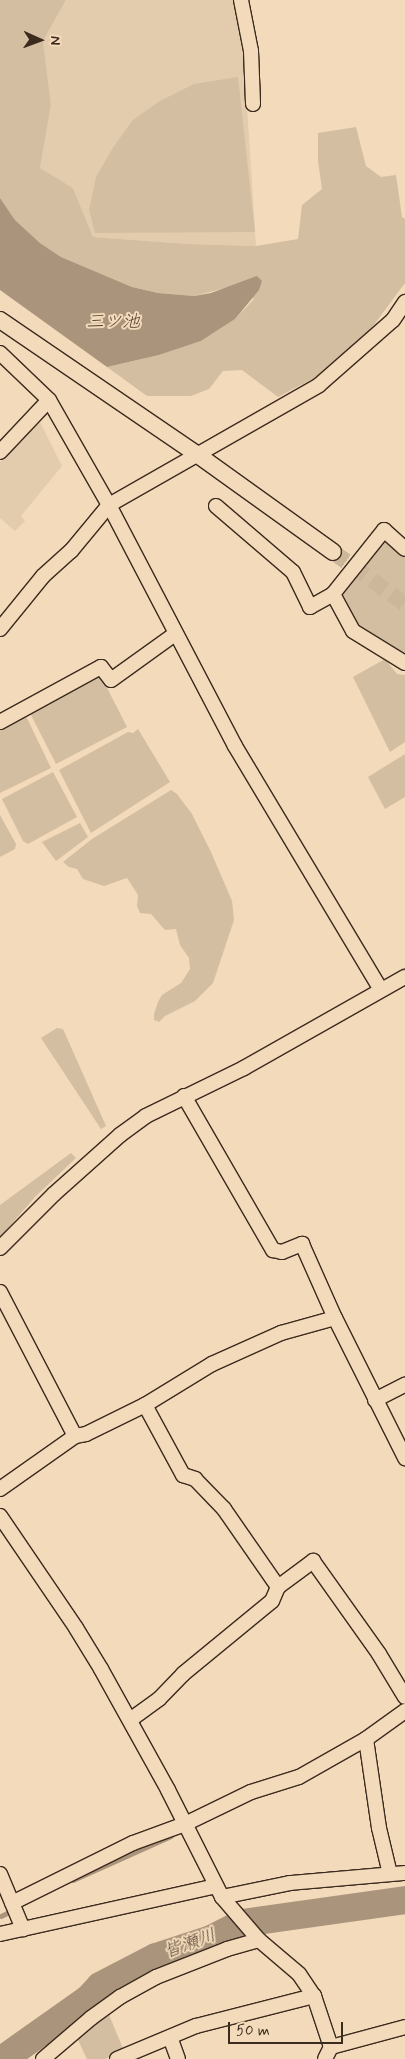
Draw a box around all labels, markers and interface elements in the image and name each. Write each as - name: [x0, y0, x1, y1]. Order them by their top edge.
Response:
- north arrow: [15, 15, 65, 65]
- text: N: [46, 36, 64, 45]
- water label: 三ツ池: [86, 311, 140, 333]
- water label: 皆瀬川: [161, 1925, 219, 1963]
- scale bar: [230, 2012, 345, 2044]
- text: 50 m: [236, 2021, 270, 2041]

